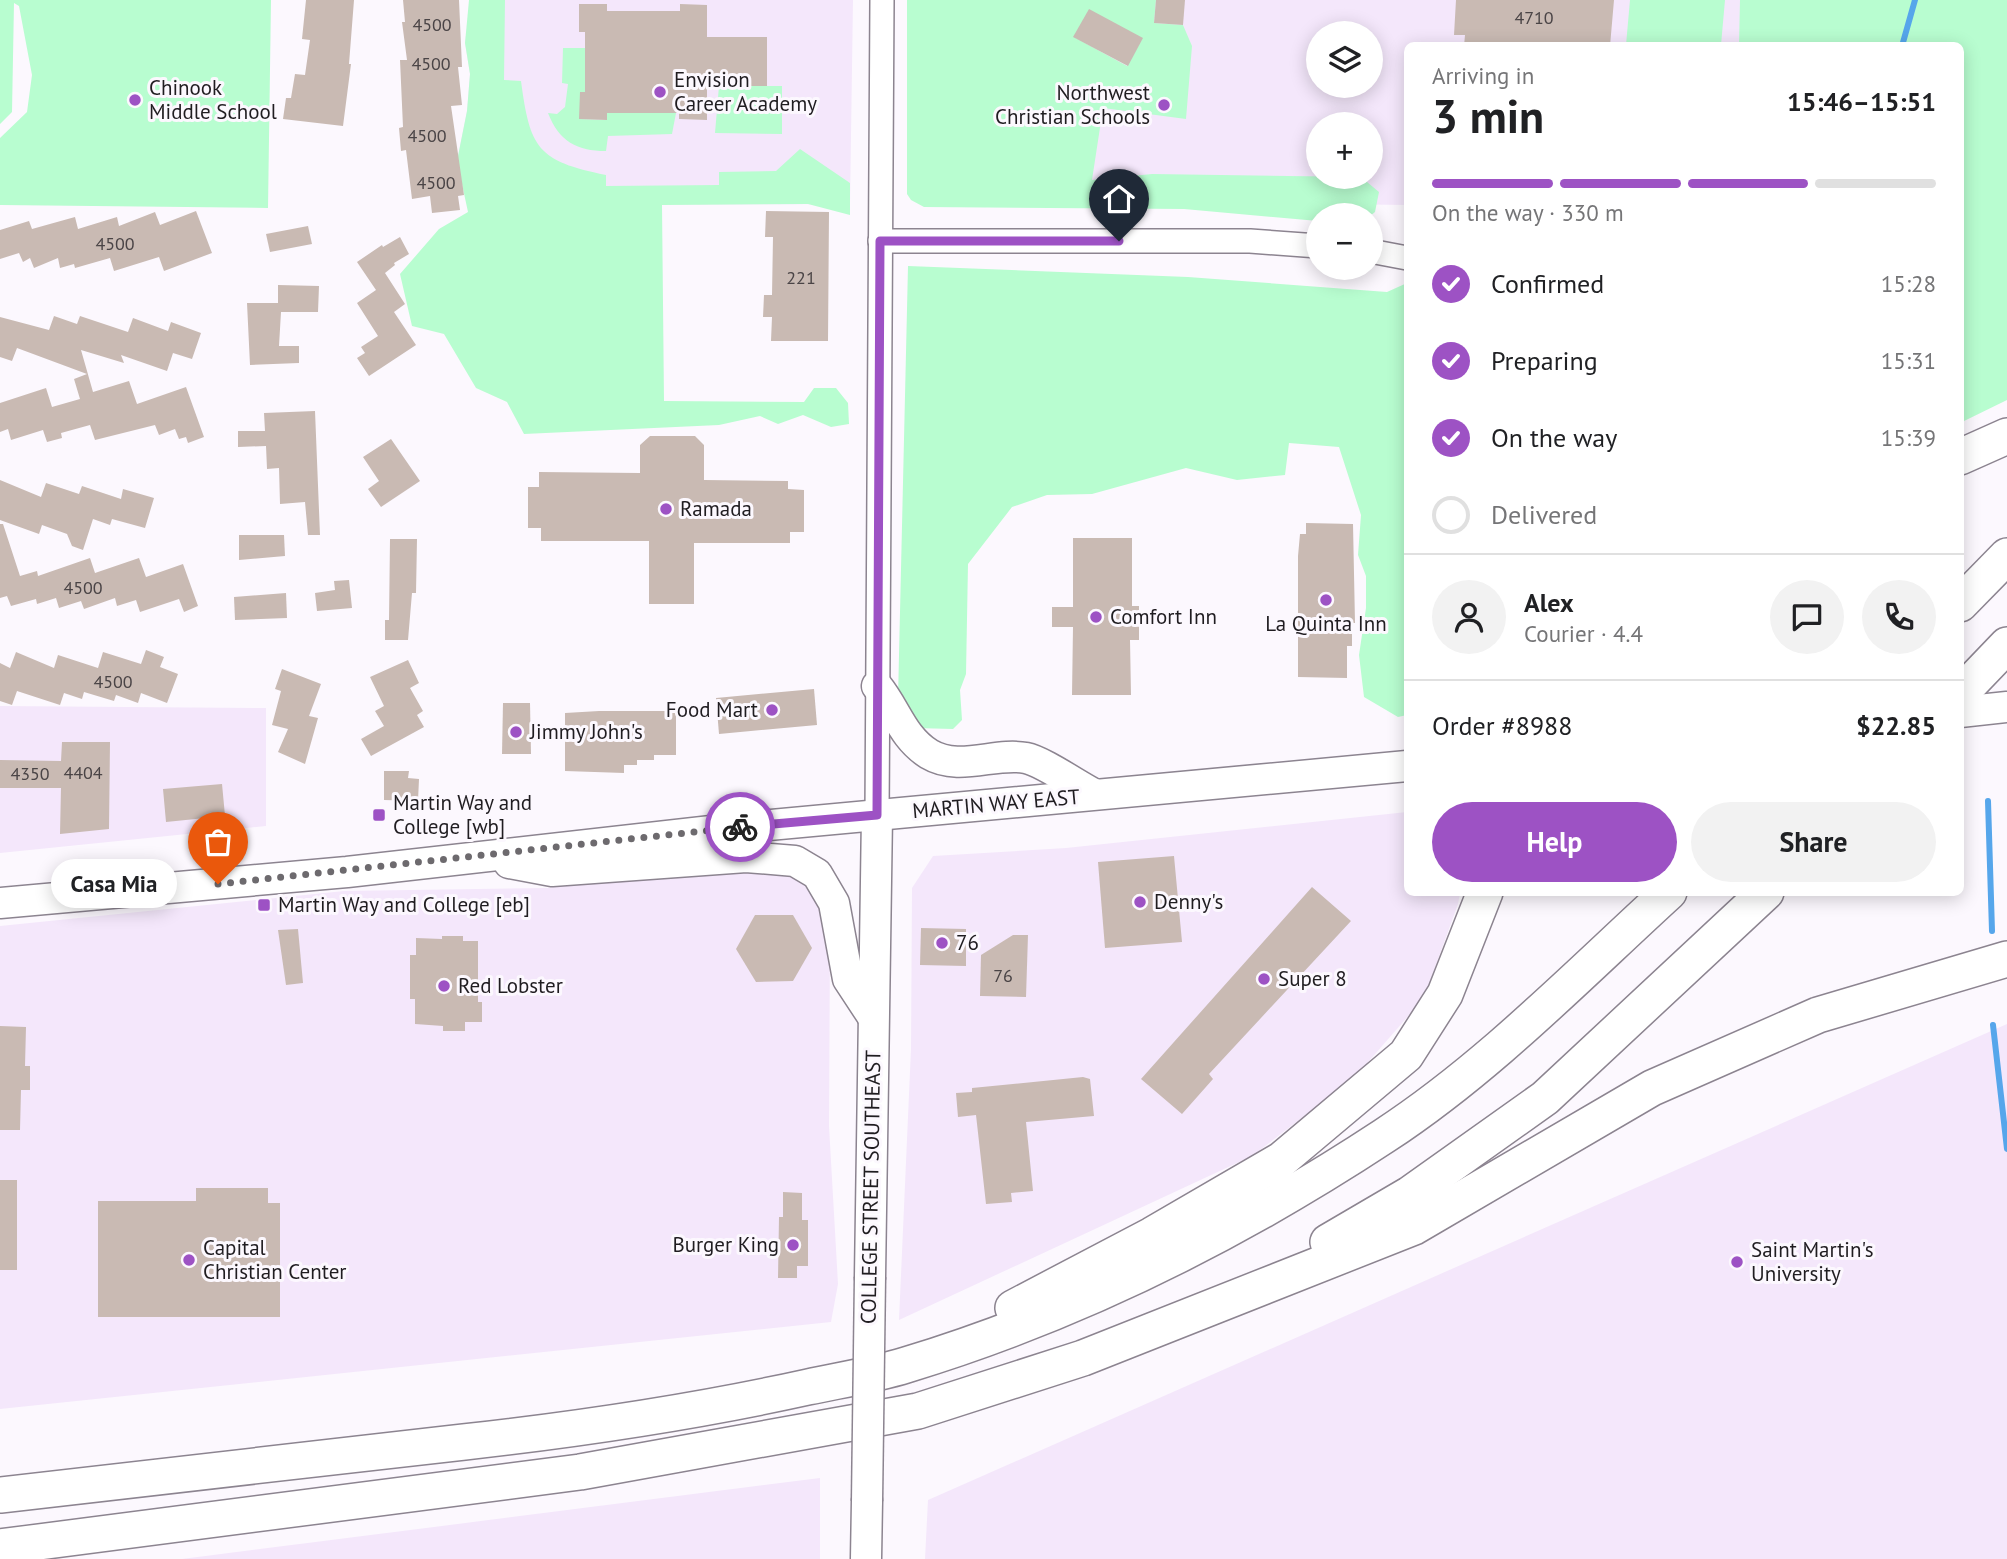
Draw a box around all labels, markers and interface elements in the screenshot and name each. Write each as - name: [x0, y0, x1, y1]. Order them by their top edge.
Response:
- house number: 4710: [1514, 6, 1554, 29]
- house number: 4500: [412, 13, 452, 36]
- map controls: [1306, 21, 1383, 280]
- button: layers: [1306, 21, 1383, 98]
- house number: 4500: [411, 52, 451, 75]
- text: Arriving in: [1432, 61, 1534, 90]
- place label: Envision Career Academy: [674, 66, 817, 117]
- place label: Chinook Middle School: [149, 74, 277, 125]
- place label: Northwest Christian Schools: [995, 79, 1150, 130]
- marker: Envision Career Academy: [652, 84, 668, 100]
- text: 15:46–15:51: [1787, 85, 1936, 118]
- text: 3 min: [1432, 86, 1544, 146]
- marker: Chinook Middle School: [127, 92, 143, 108]
- marker: Northwest Christian Schools: [1156, 97, 1172, 113]
- button: +: [1306, 112, 1383, 189]
- house number: 4500: [407, 124, 447, 147]
- pin: [1089, 169, 1149, 241]
- house number: 4500: [416, 171, 456, 194]
- icon: home: [1100, 180, 1138, 218]
- text: On the way · 330 m: [1432, 198, 1624, 227]
- button: −: [1306, 203, 1383, 280]
- house number: 4500: [95, 232, 135, 255]
- icon: check: [1432, 265, 1470, 303]
- house number: 221: [786, 266, 816, 289]
- text: Confirmed: [1491, 267, 1604, 300]
- text: 15:28: [1881, 269, 1936, 298]
- icon: check: [1432, 342, 1470, 380]
- text: Preparing: [1491, 344, 1598, 377]
- text: 15:31: [1881, 346, 1936, 375]
- icon: check: [1432, 419, 1470, 457]
- text: On the way: [1491, 421, 1617, 454]
- text: 15:39: [1881, 423, 1936, 452]
- place label: Ramada: [680, 495, 752, 522]
- text: Delivered: [1491, 498, 1597, 531]
- marker: Ramada: [658, 501, 674, 517]
- house number: 4500: [63, 576, 103, 599]
- button: person: [1432, 580, 1506, 654]
- button: chat: [1770, 580, 1844, 654]
- button: phone: [1862, 580, 1936, 654]
- text: Alex: [1524, 586, 1574, 619]
- marker: La Quinta Inn: [1318, 592, 1334, 608]
- place label: Comfort Inn: [1110, 603, 1217, 630]
- marker: Comfort Inn: [1088, 609, 1104, 625]
- place label: La Quinta Inn: [1265, 610, 1387, 637]
- text: Courier · 4.4: [1524, 619, 1643, 648]
- house number: 4500: [93, 670, 133, 693]
- place label: Food Mart: [666, 696, 758, 723]
- marker: Food Mart: [764, 702, 780, 718]
- text: Order #8988: [1432, 709, 1572, 742]
- text: $22.85: [1856, 709, 1936, 742]
- place label: Jimmy John's: [529, 718, 643, 745]
- marker: Jimmy John's: [508, 724, 524, 740]
- house number: 4404: [63, 761, 103, 784]
- house number: 4350: [10, 762, 50, 785]
- street label: MARTIN WAY EAST: [911, 783, 1081, 824]
- place label: Martin Way and College [wb]: [393, 789, 532, 840]
- courier: [705, 792, 775, 862]
- button: Help: [1432, 802, 1677, 882]
- button: Share: [1691, 802, 1936, 882]
- marker: Martin Way and College [wb]: [371, 807, 387, 823]
- icon: bike: [721, 808, 759, 846]
- pin: [188, 812, 248, 884]
- icon: bag: [199, 823, 237, 861]
- callout: Casa Mia: [50, 860, 176, 908]
- text: Casa Mia: [71, 869, 157, 898]
- place label: Denny's: [1154, 888, 1223, 915]
- place label: Martin Way and College [eb]: [278, 891, 530, 918]
- marker: Denny's: [1132, 894, 1148, 910]
- marker: Martin Way and College [eb]: [256, 897, 272, 913]
- place label: 76: [956, 929, 979, 956]
- marker: 76: [934, 935, 950, 951]
- house number: 76: [993, 964, 1013, 987]
- place label: Super 8: [1278, 965, 1347, 992]
- marker: Super 8: [1256, 971, 1272, 987]
- place label: Red Lobster: [458, 972, 563, 999]
- marker: Red Lobster: [436, 978, 452, 994]
- street label: COLLEGE STREET SOUTHEAST: [855, 1049, 886, 1324]
- place label: Burger King: [672, 1231, 779, 1258]
- place label: Capital Christian Center: [203, 1234, 346, 1285]
- place label: Saint Martin's University: [1751, 1236, 1874, 1287]
- marker: Burger King: [785, 1237, 801, 1253]
- marker: Capital Christian Center: [181, 1252, 197, 1268]
- marker: Saint Martin's University: [1729, 1254, 1745, 1270]

